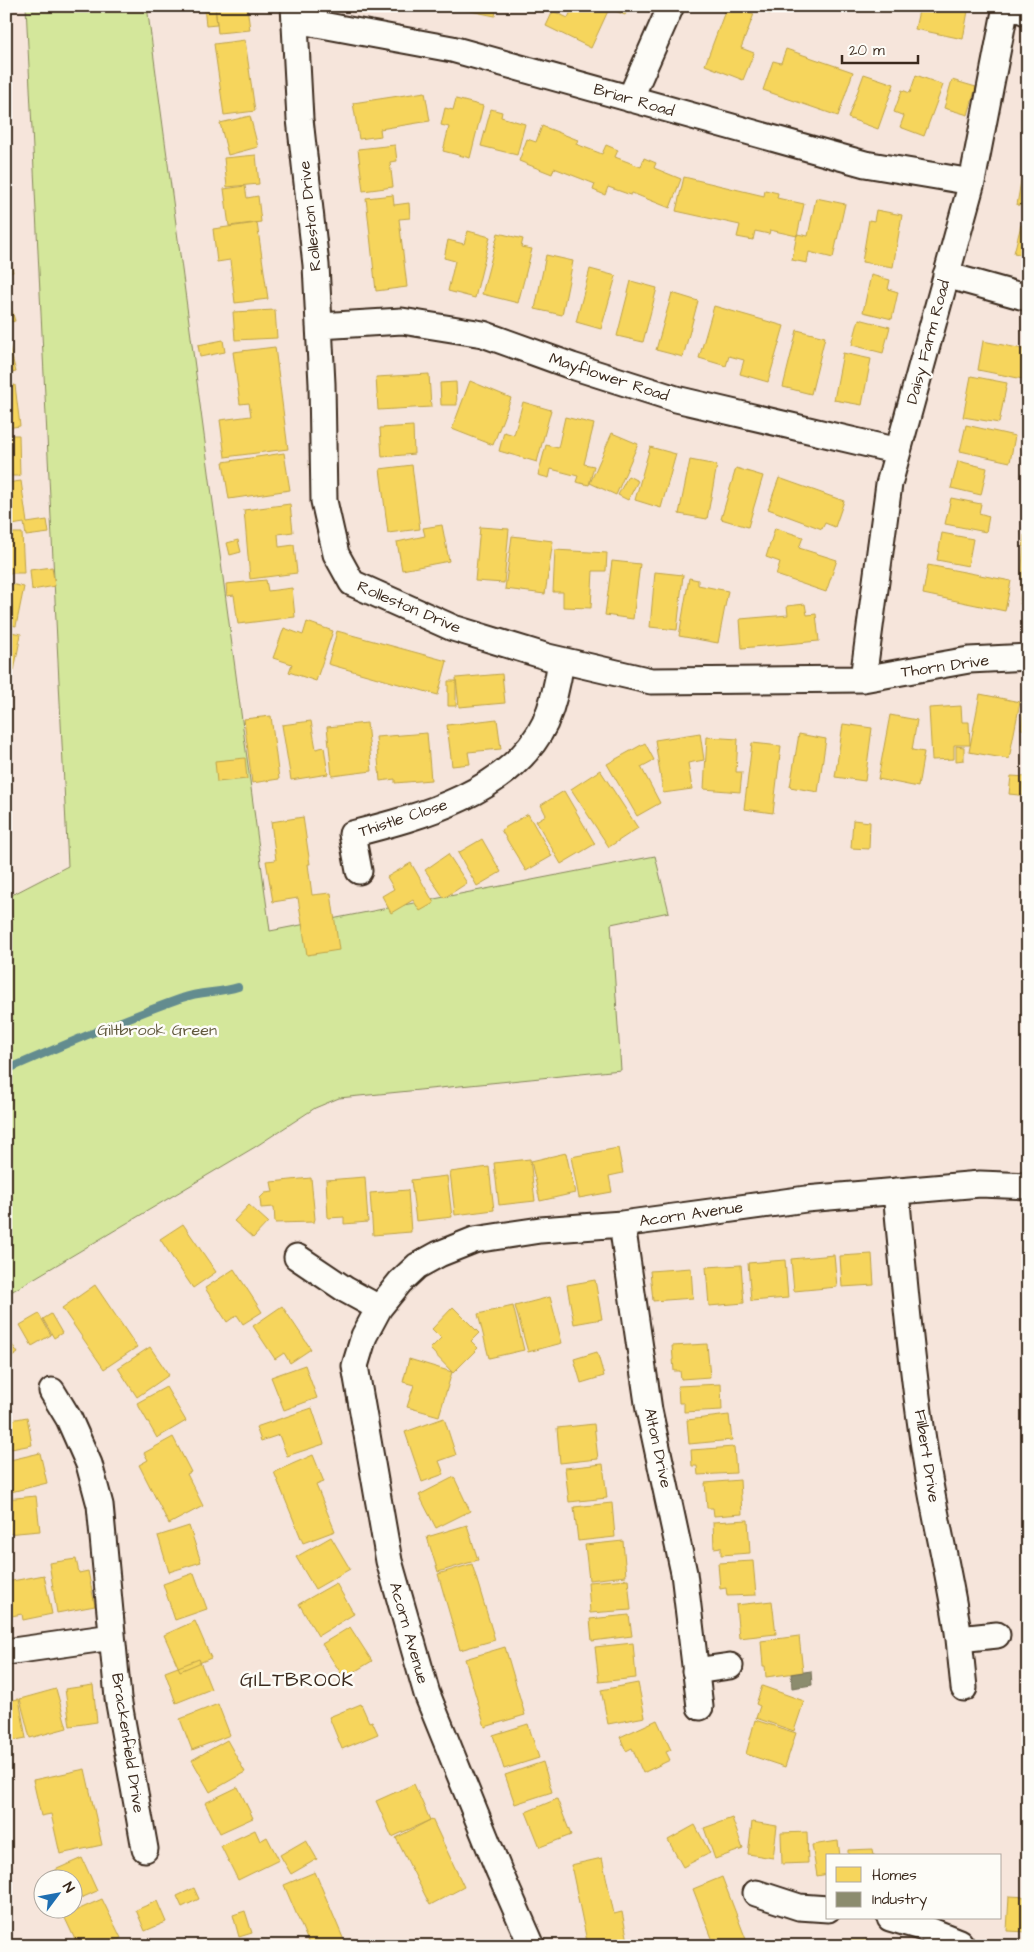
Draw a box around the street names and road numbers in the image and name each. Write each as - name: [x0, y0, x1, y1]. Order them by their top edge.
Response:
- street label: Briar Road: [591, 78, 677, 122]
- street label: Rolleston Drive: [293, 160, 327, 272]
- street label: Daisy Farm Road: [901, 277, 956, 407]
- street label: Mayflower Road: [546, 347, 672, 408]
- street label: Rolleston Drive: [354, 575, 465, 639]
- street label: Thorn Drive: [900, 649, 991, 683]
- street label: Thistle Close: [356, 793, 450, 843]
- street label: Acorn Avenue: [638, 1196, 745, 1232]
- street label: Alton Drive: [639, 1406, 677, 1490]
- street label: Filbert Drive: [909, 1408, 945, 1504]
- street label: Acorn Avenue: [384, 1580, 434, 1687]
- street label: Brackenfield Drive: [106, 1672, 150, 1815]

